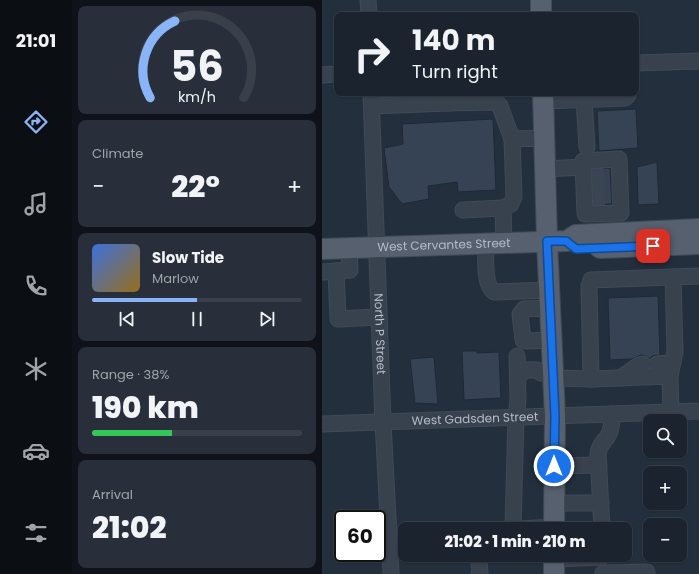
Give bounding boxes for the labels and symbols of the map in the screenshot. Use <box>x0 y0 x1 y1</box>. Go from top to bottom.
pin <box>636 229 670 263</box>
street label: West Cervantes Street <box>377 234 511 255</box>
street label: North P Street <box>370 293 390 375</box>
street label: West Gadsden Street <box>411 408 538 429</box>
position arrow <box>533 445 575 487</box>
speed limit sign: 60 <box>334 510 386 562</box>

